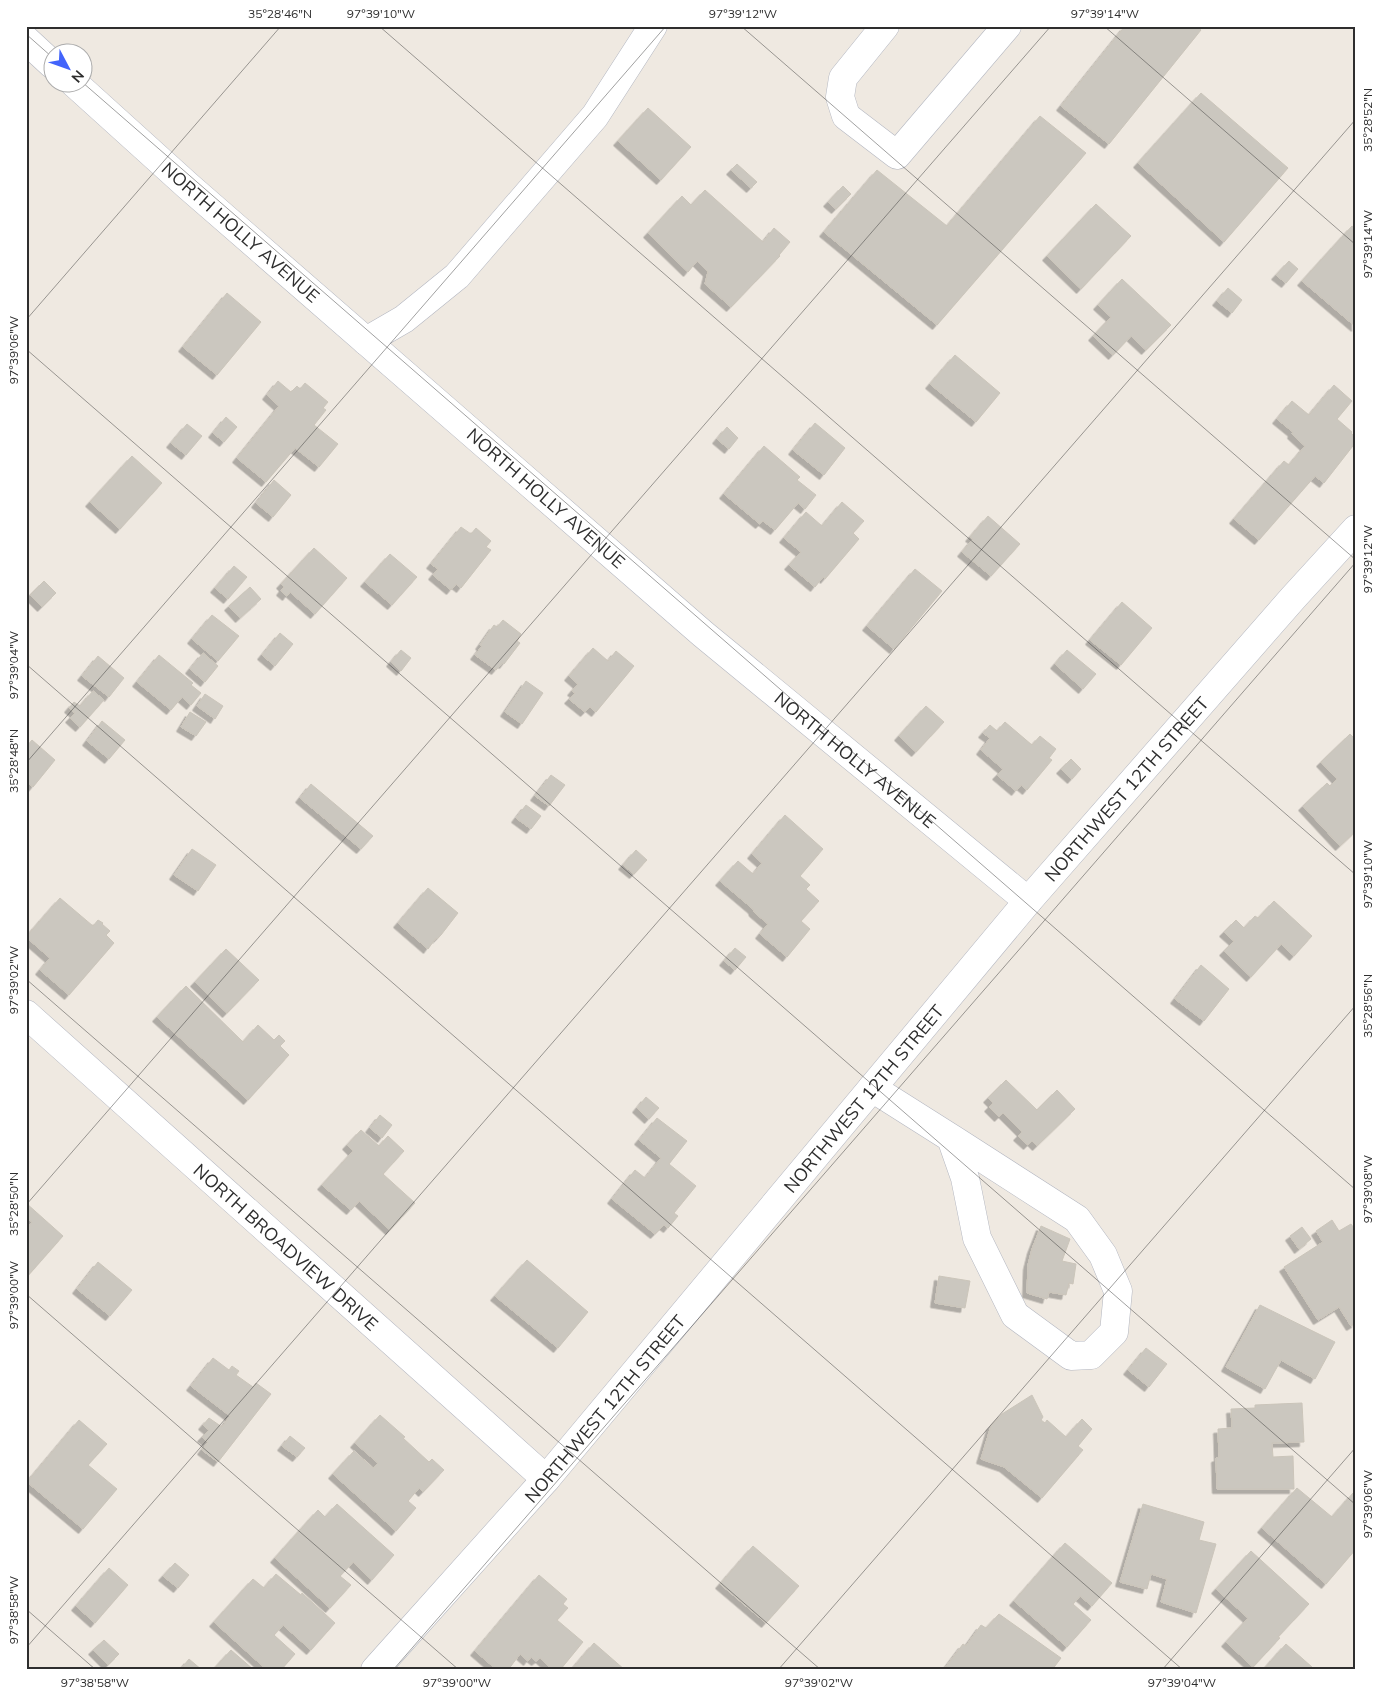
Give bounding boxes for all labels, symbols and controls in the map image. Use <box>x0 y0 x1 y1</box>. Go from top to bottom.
text: 35°28'46"N <box>248 6 312 21</box>
text: 97°39'10"W <box>347 6 415 21</box>
text: 97°39'12"W <box>709 6 777 21</box>
text: 97°39'14"W <box>1071 6 1139 21</box>
north arrow <box>42 42 92 92</box>
text: N <box>68 67 88 86</box>
text: 35°28'52"N <box>1360 88 1375 152</box>
street label: NORTH HOLLY AVENUE <box>157 157 325 307</box>
text: 97°39'14"W <box>1360 210 1375 278</box>
text: 97°39'06"W <box>6 316 21 384</box>
street label: NORTH HOLLY AVENUE <box>462 423 630 573</box>
text: 97°39'12"W <box>1360 525 1375 593</box>
text: 97°39'04"W <box>6 631 21 699</box>
street label: NORTH HOLLY AVENUE <box>770 686 941 832</box>
street label: NORTHWEST 12TH STREET <box>1039 691 1213 886</box>
text: 35°28'48"N <box>6 729 21 793</box>
text: 97°39'10"W <box>1360 840 1375 908</box>
text: 97°39'02"W <box>6 946 21 1014</box>
text: 35°28'56"N <box>1360 974 1375 1038</box>
street label: NORTHWEST 12TH STREET <box>778 999 949 1197</box>
text: 97°39'08"W <box>1360 1155 1375 1223</box>
street label: NORTH BROADVIEW DRIVE <box>189 1158 383 1335</box>
text: 35°28'50"N <box>6 1172 21 1236</box>
text: 97°39'00"W <box>6 1261 21 1329</box>
street label: NORTHWEST 12TH STREET <box>519 1310 690 1507</box>
text: 97°39'06"W <box>1360 1470 1375 1538</box>
text: 97°38'58"W <box>6 1576 21 1644</box>
text: 97°38'58"W <box>61 1675 129 1690</box>
text: 97°39'00"W <box>423 1675 491 1690</box>
text: 97°39'02"W <box>785 1675 853 1690</box>
text: 97°39'04"W <box>1148 1675 1216 1690</box>

